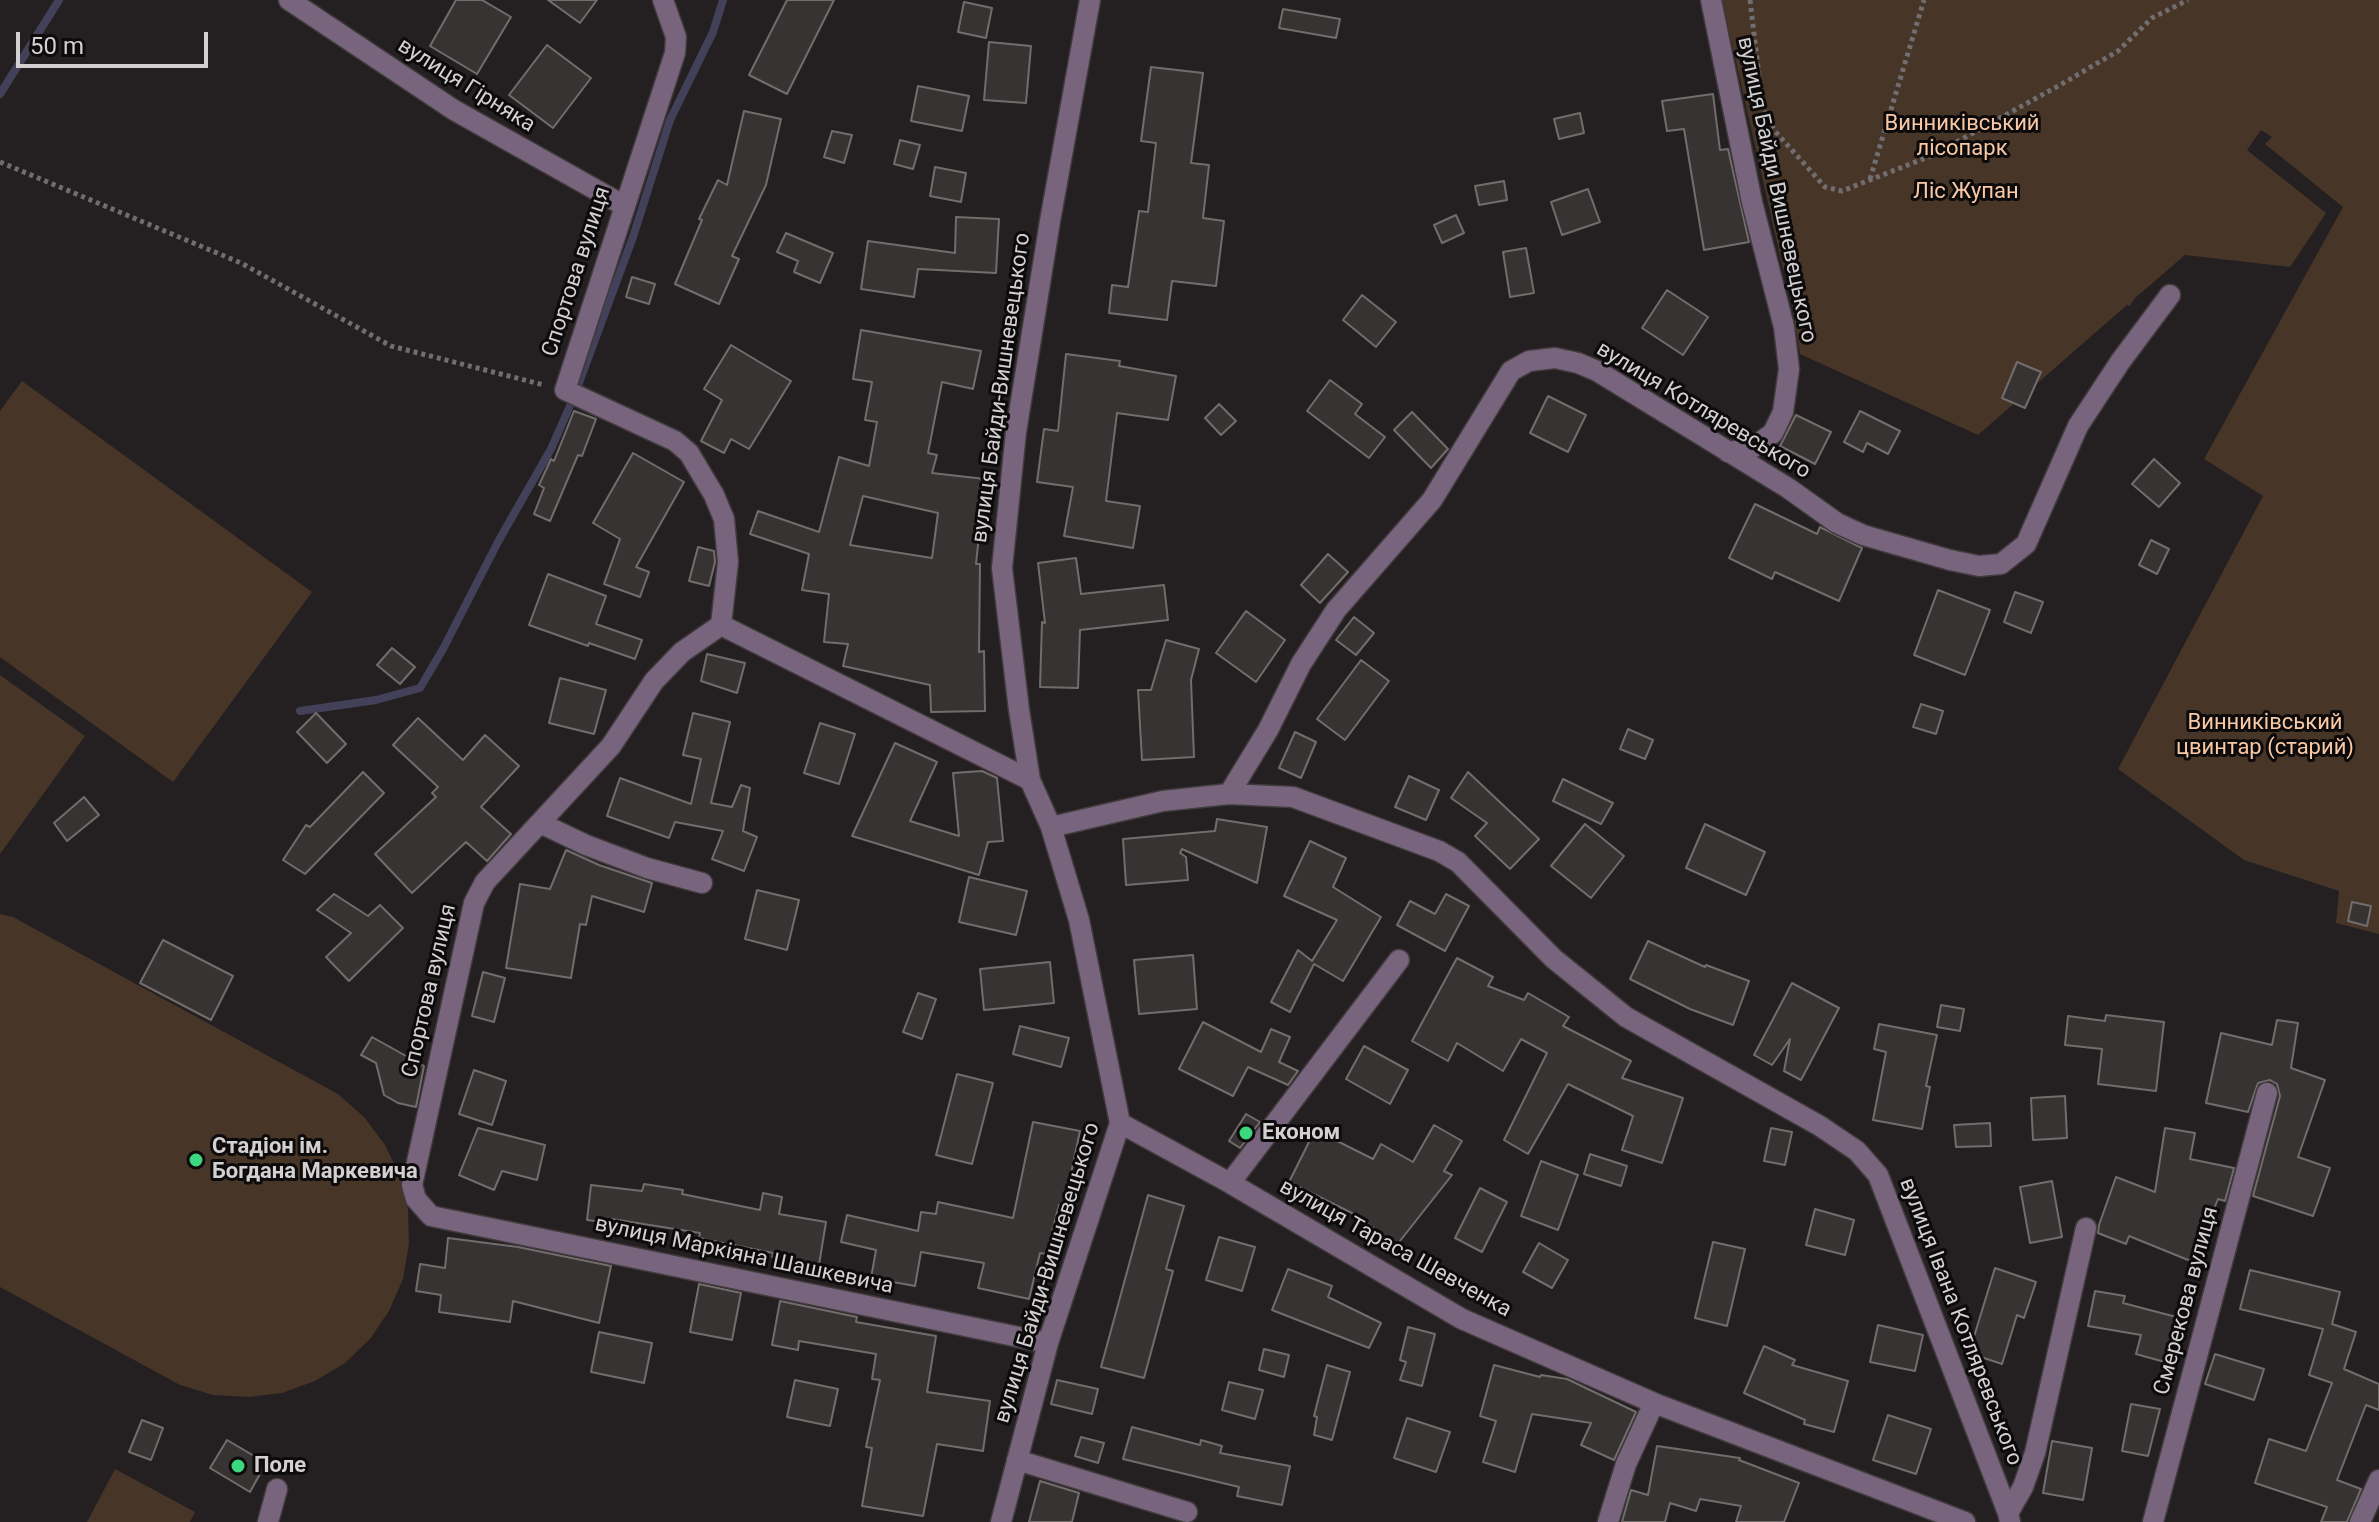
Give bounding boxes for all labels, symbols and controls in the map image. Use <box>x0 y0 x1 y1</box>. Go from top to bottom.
scale bar <box>20 16 212 66</box>
text: 50 m <box>30 32 84 60</box>
street label: вулиця Гірняка <box>392 33 540 139</box>
street label: вулиця Байди Вишневецького <box>1731 35 1821 345</box>
park label: Винниківський лісопарк <box>1884 111 2040 162</box>
park label: Ліс Жупан <box>1913 179 2019 205</box>
street label: Спортова вулиця <box>537 184 617 360</box>
street label: вулиця Байди-Вишневецького <box>967 231 1037 545</box>
street label: вулиця Котляревського <box>1591 337 1815 485</box>
park label: Винниківський цвинтар (старий) <box>2176 710 2354 762</box>
street label: Спортова вулиця <box>397 902 463 1080</box>
street label: вулиця Байди-Вишневецького <box>990 1120 1106 1426</box>
place label: Економ <box>1262 1120 1340 1146</box>
marker: Економ <box>1237 1124 1255 1142</box>
place label: Стадіон ім. Богдана Маркевича <box>212 1134 418 1186</box>
marker: Стадіон ім. Богдана Маркевича <box>187 1151 205 1169</box>
street label: вулиця Тараса Шевченка <box>1275 1174 1515 1324</box>
street label: вулиця Івана Котляревського <box>1893 1175 2027 1469</box>
street label: Смерекова вулиця <box>2149 1204 2225 1398</box>
street label: вулиця Маркіяна Шашкевича <box>592 1211 896 1301</box>
place label: Поле <box>254 1453 306 1479</box>
marker: Поле <box>229 1457 247 1475</box>

